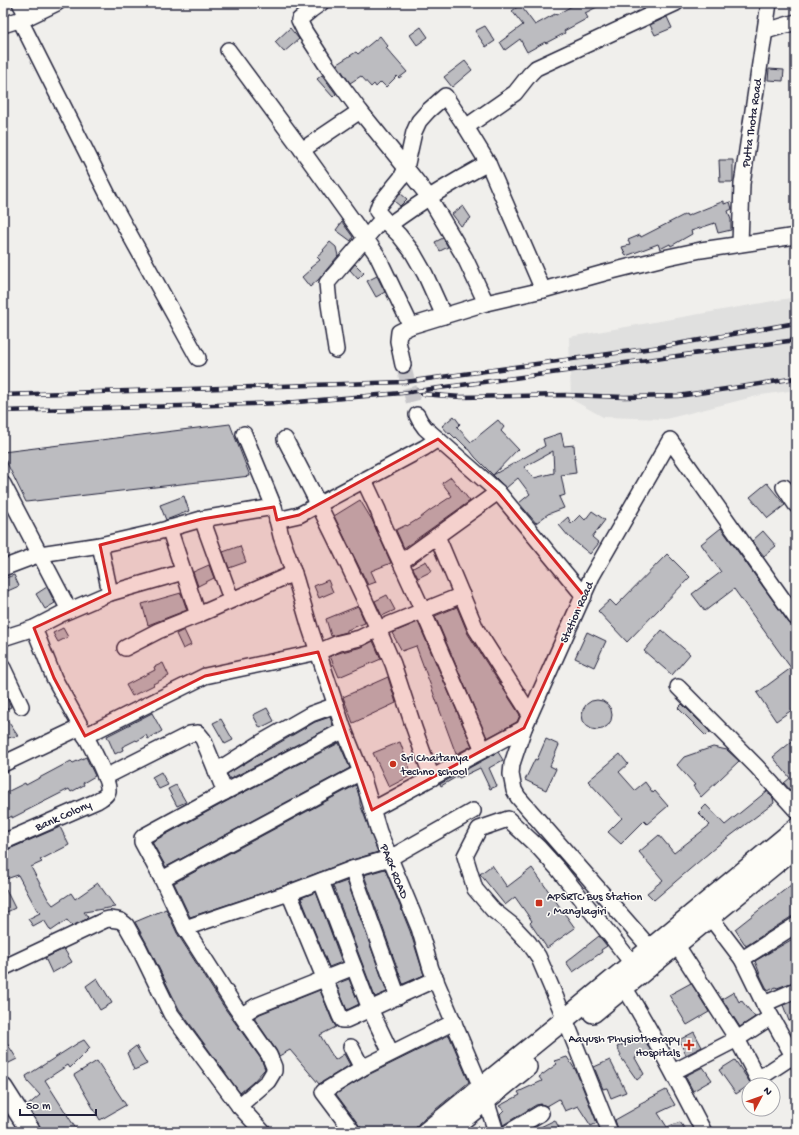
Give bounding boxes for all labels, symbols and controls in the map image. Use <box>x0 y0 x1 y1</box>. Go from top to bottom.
street label: Putta Thota Road <box>740 77 766 170</box>
street label: Station Road <box>558 579 598 646</box>
place label: Sri Chaitanya techno school <box>400 752 469 780</box>
marker: Sri Chaitanya techno school <box>388 759 398 769</box>
street label: Bank Colony <box>33 798 94 836</box>
street label: PARK ROAD <box>375 841 411 901</box>
place label: APSRTC Bus Station , Manglagiri <box>547 891 642 919</box>
marker: APSRTC Bus Station , Manglagiri <box>534 898 544 908</box>
place label: Aayush Physiotherapy Hospitals <box>569 1033 681 1061</box>
marker: Aayush Physiotherapy Hospitals <box>683 1039 695 1051</box>
north arrow <box>741 1077 781 1117</box>
text: N <box>760 1085 774 1098</box>
scale bar <box>20 1091 96 1117</box>
text: 50 m <box>26 1100 51 1114</box>

